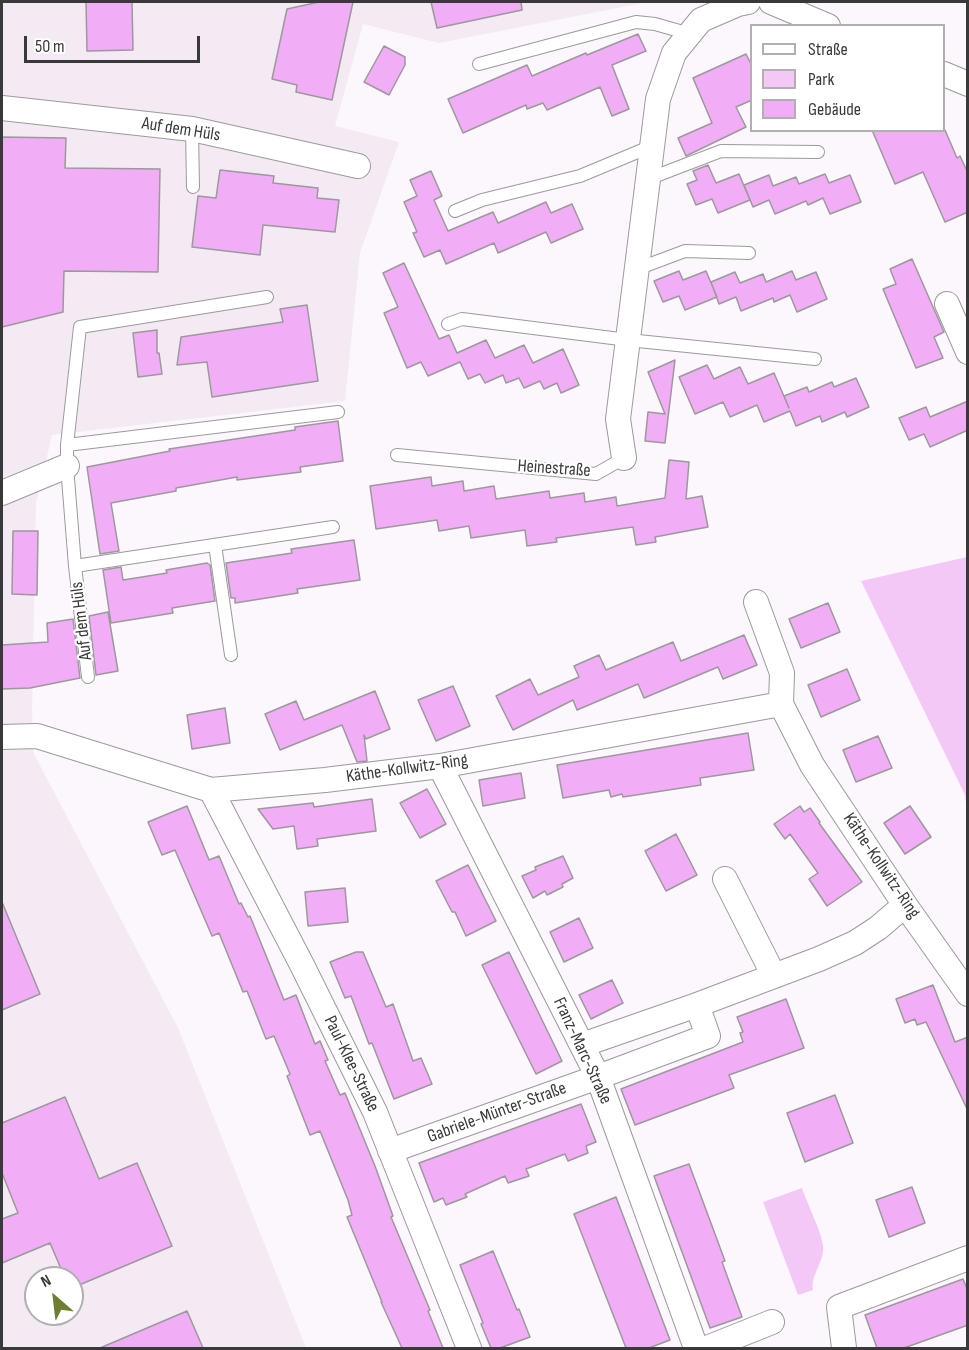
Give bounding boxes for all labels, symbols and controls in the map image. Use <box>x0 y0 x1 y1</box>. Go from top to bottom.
scale bar <box>27 24 202 62</box>
legend <box>750 24 945 132</box>
text: 50 m <box>35 36 65 57</box>
text: Straße <box>808 39 848 60</box>
text: Park <box>808 69 834 90</box>
text: Gebäude <box>808 99 861 120</box>
street label: Auf dem Hüls <box>140 113 222 147</box>
street label: Heinestraße <box>517 456 591 482</box>
street label: Auf dem Hüls <box>66 581 98 661</box>
street label: Käthe-Kollwitz-Ring <box>345 750 469 788</box>
street label: Käthe-Kollwitz-Ring <box>838 809 924 923</box>
street label: Franz-Marc-Straße <box>548 994 616 1108</box>
street label: Paul-Klee-Straße <box>318 1012 384 1116</box>
street label: Gabriele-Münter-Straße <box>425 1078 569 1148</box>
north arrow <box>24 1266 84 1326</box>
text: N <box>38 1271 54 1292</box>

